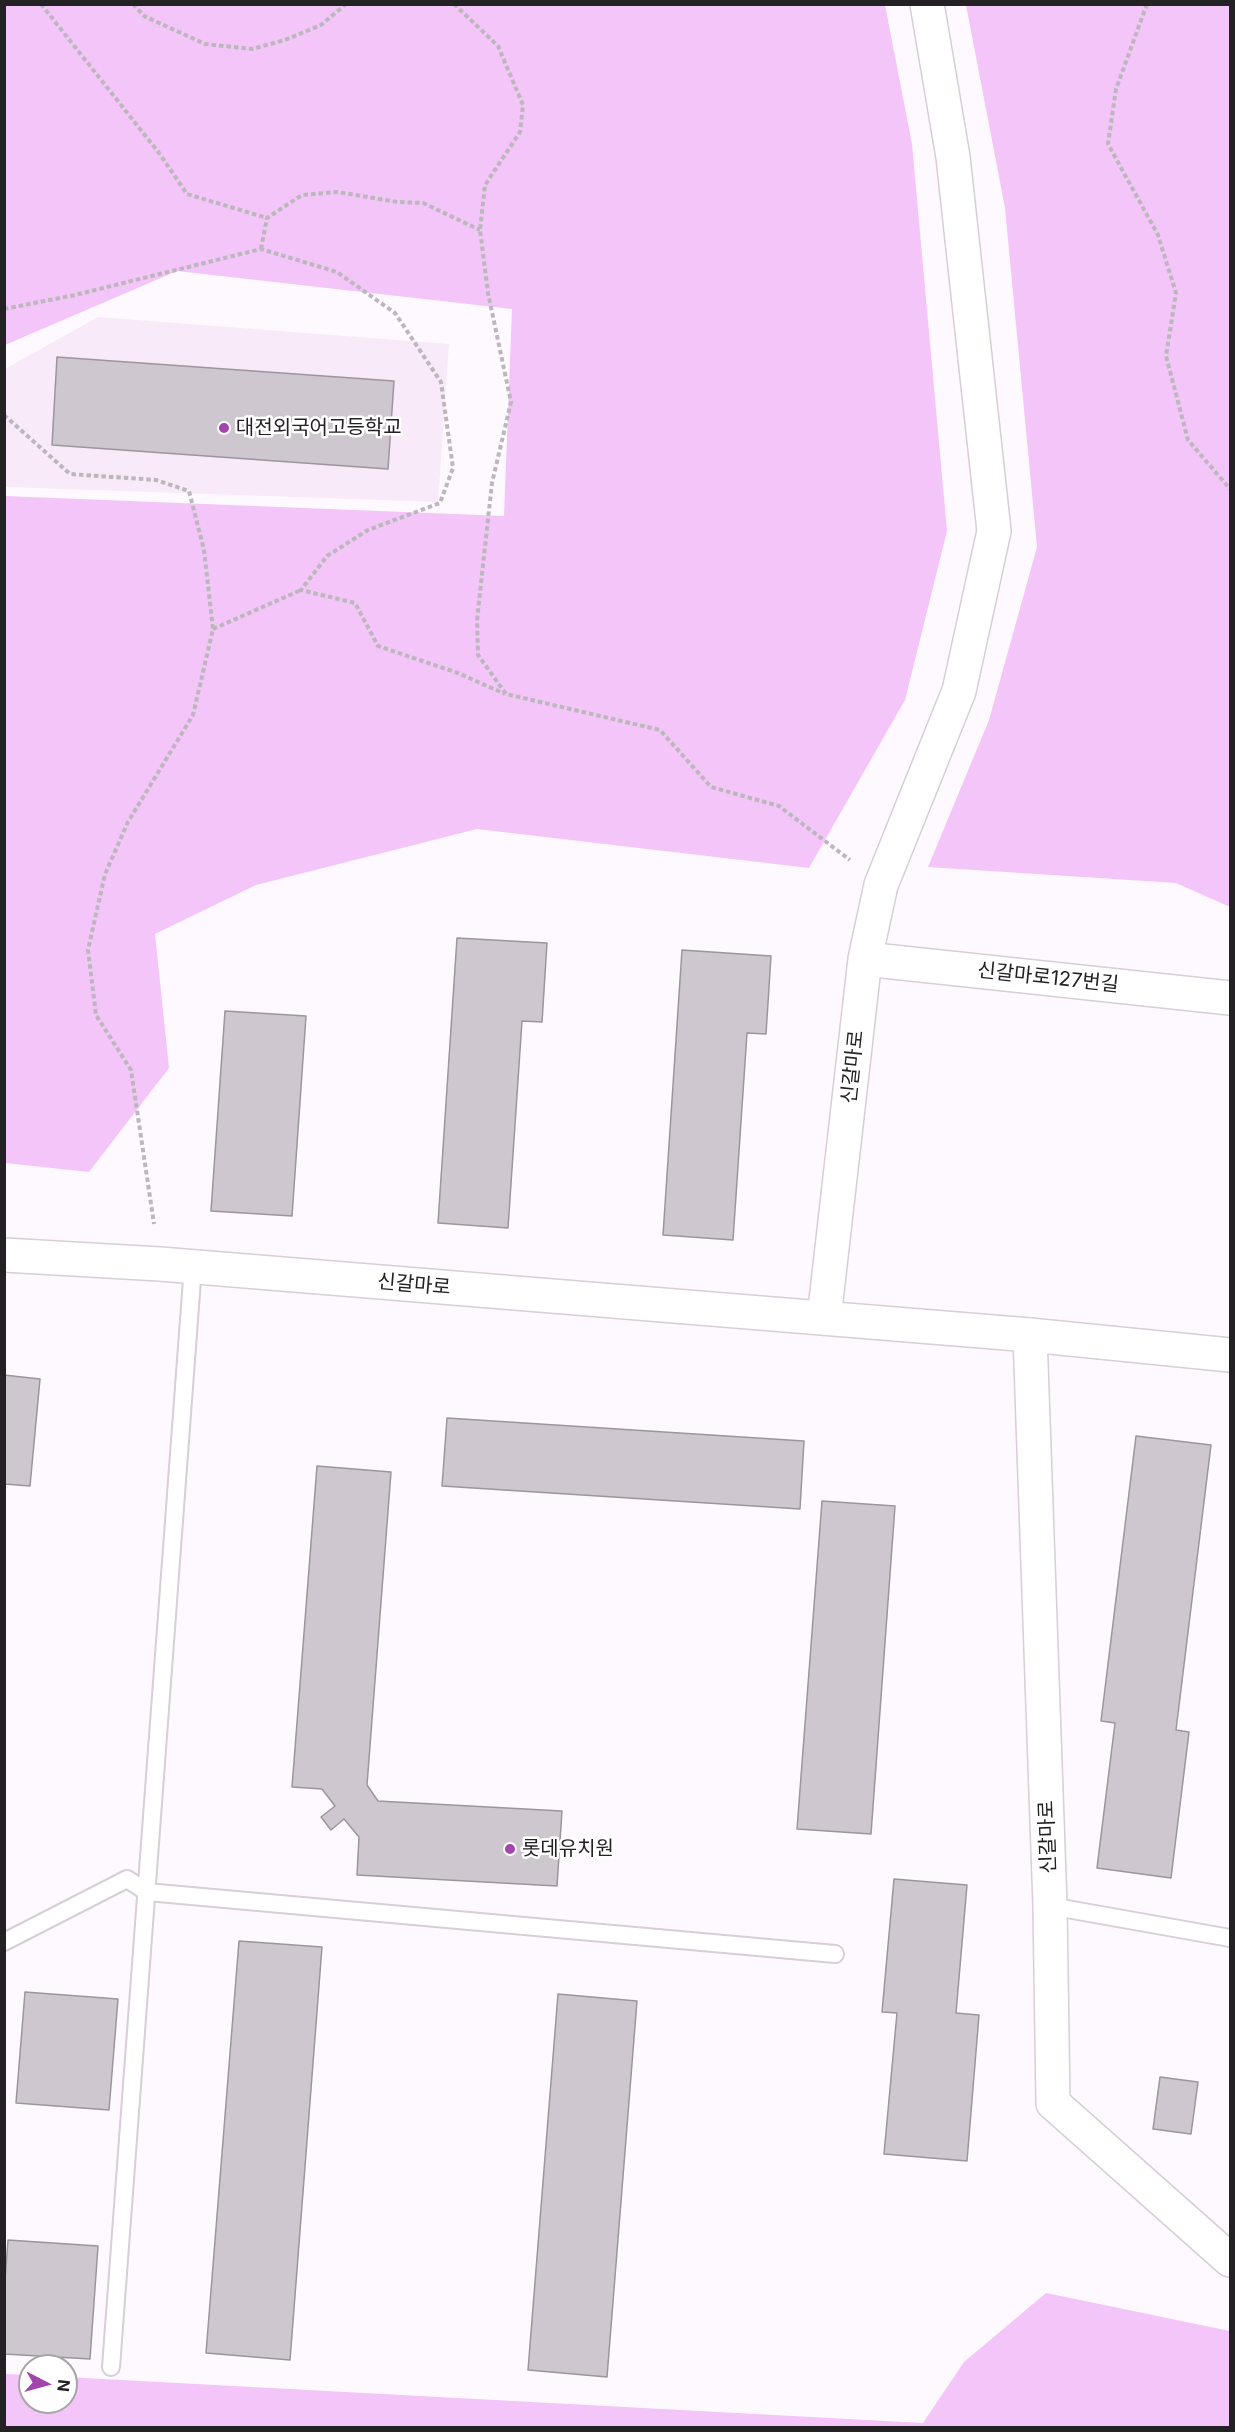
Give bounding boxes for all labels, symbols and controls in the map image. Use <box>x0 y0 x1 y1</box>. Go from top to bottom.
place label: 대전외국어고등학교 <box>236 416 402 440</box>
marker: 대전외국어고등학교 <box>217 421 231 435</box>
street label: 신갈마로127번길 <box>976 959 1120 997</box>
street label: 신갈마로 <box>837 1029 869 1105</box>
street label: 신갈마로 <box>376 1270 452 1300</box>
street label: 신갈마로 <box>1035 1800 1061 1874</box>
place label: 롯데유치원 <box>522 1837 614 1861</box>
marker: 롯데유치원 <box>503 1842 517 1856</box>
north arrow <box>18 2354 78 2414</box>
text: N <box>53 2379 74 2393</box>

